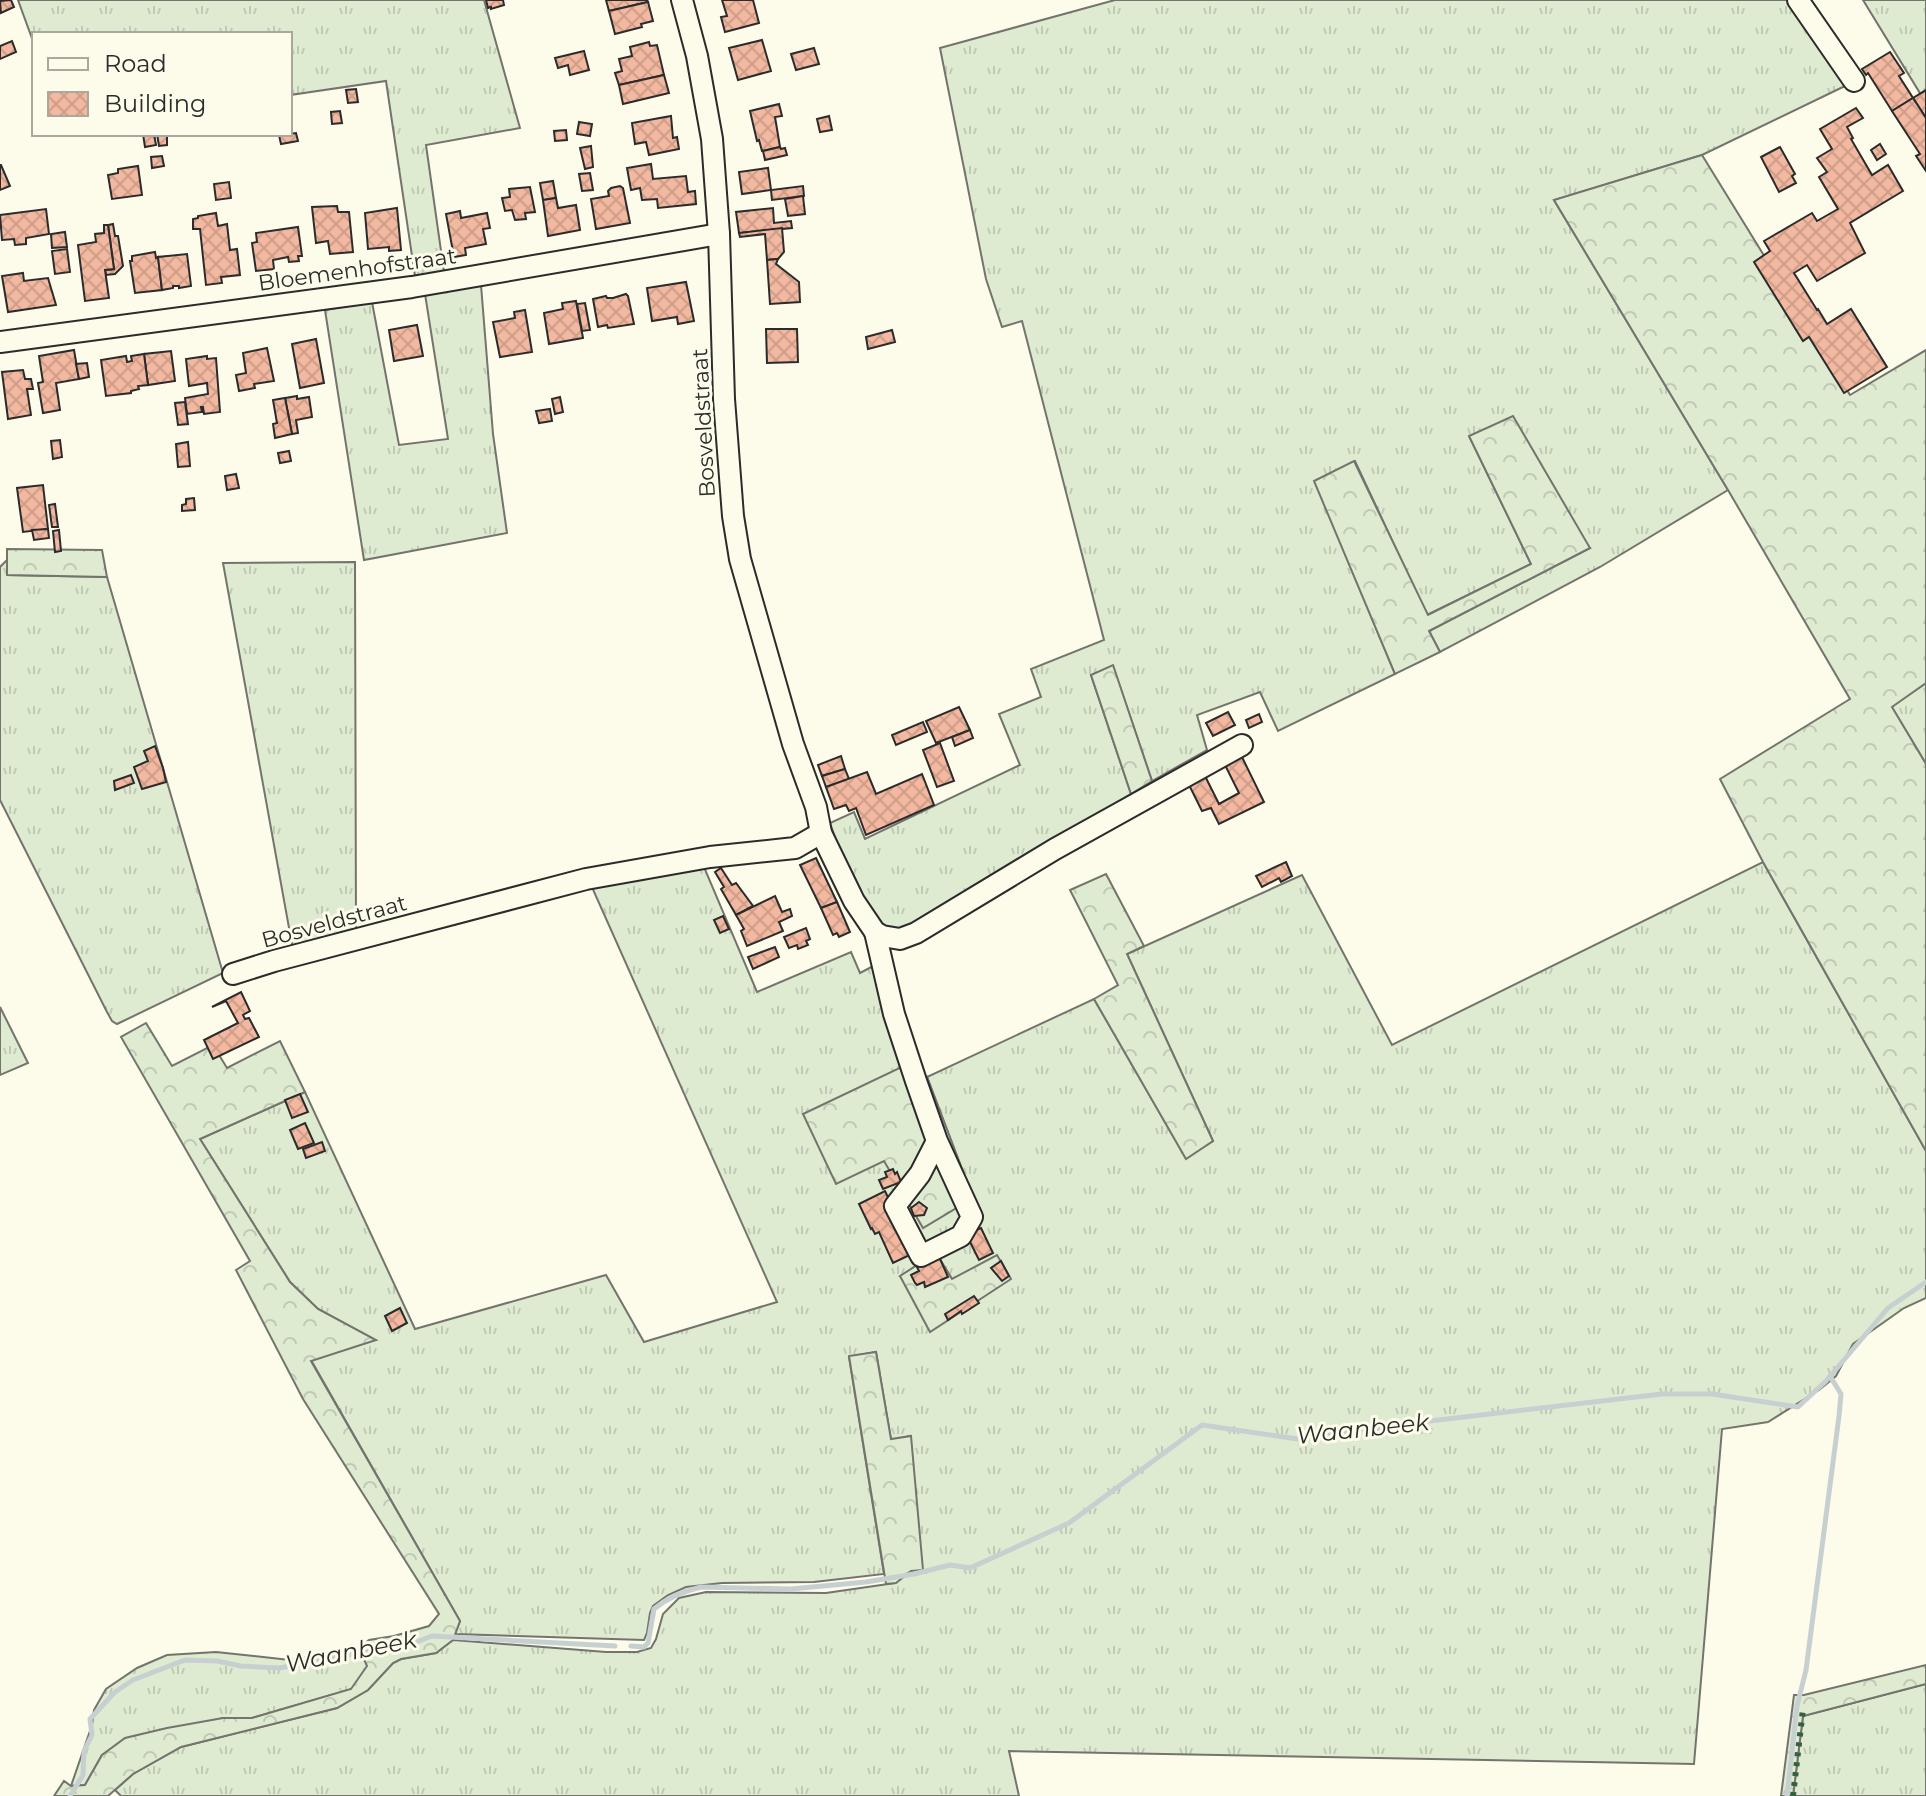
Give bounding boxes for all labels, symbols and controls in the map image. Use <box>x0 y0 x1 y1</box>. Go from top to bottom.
legend <box>32 32 292 136</box>
text: Road <box>104 49 167 78</box>
text: Building <box>104 89 207 118</box>
street label: Bloemenhofstraat <box>256 242 458 297</box>
street label: Bosveldstraat <box>686 348 721 498</box>
street label: Bosveldstraat <box>259 889 410 954</box>
water label: Waanbeek <box>1295 1407 1432 1450</box>
water label: Waanbeek <box>283 1624 421 1678</box>

